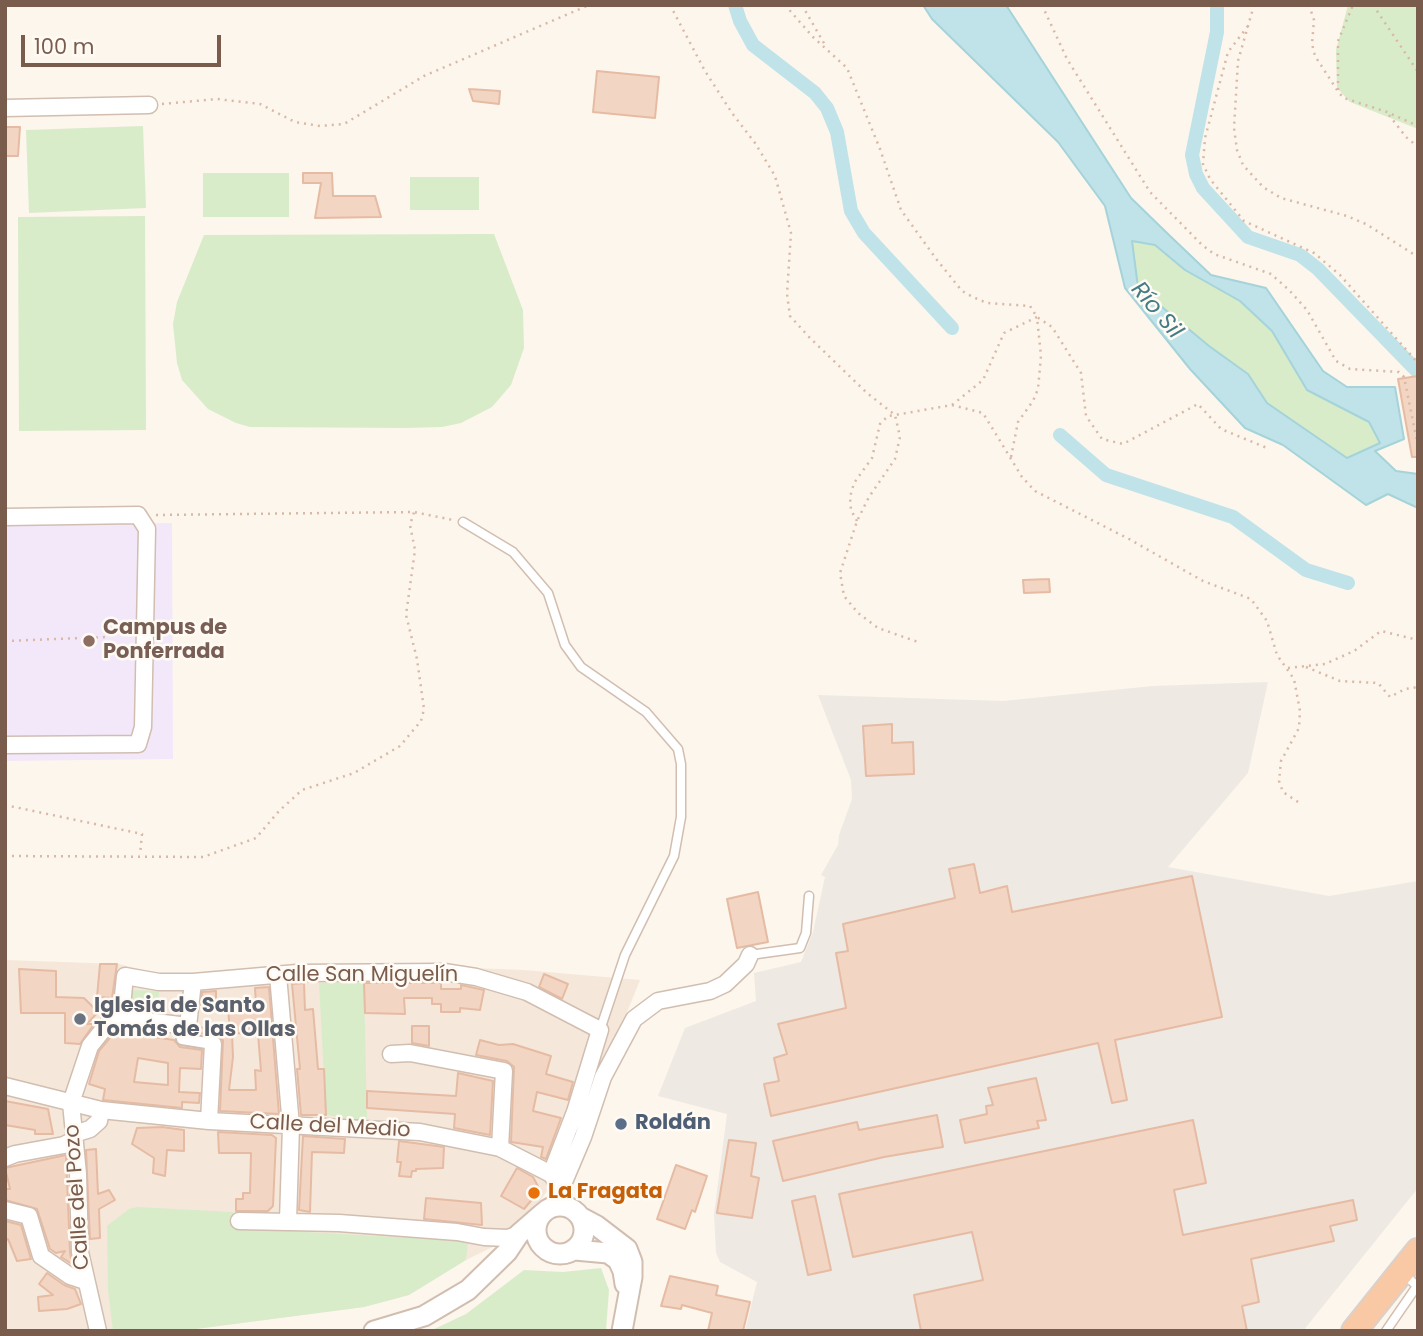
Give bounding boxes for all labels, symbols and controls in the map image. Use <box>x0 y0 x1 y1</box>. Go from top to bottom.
scale bar <box>24 21 224 65</box>
text: 100 m <box>34 32 94 61</box>
water label: Río Sil <box>1124 277 1188 345</box>
place label: Campus de Ponferrada <box>103 616 227 666</box>
marker: Campus de Ponferrada <box>81 633 97 649</box>
street label: Calle San Miguelín <box>266 963 458 989</box>
place label: Iglesia de Santo Tomás de las Ollas <box>94 994 296 1044</box>
marker: Iglesia de Santo Tomás de las Ollas <box>72 1011 88 1027</box>
street label: Calle del Medio <box>249 1110 411 1144</box>
place label: Roldán <box>635 1111 711 1137</box>
marker: Roldán <box>613 1116 629 1132</box>
street label: Calle del Pozo <box>60 1123 96 1271</box>
place label: La Fragata <box>548 1180 663 1206</box>
marker: La Fragata <box>526 1185 542 1201</box>

